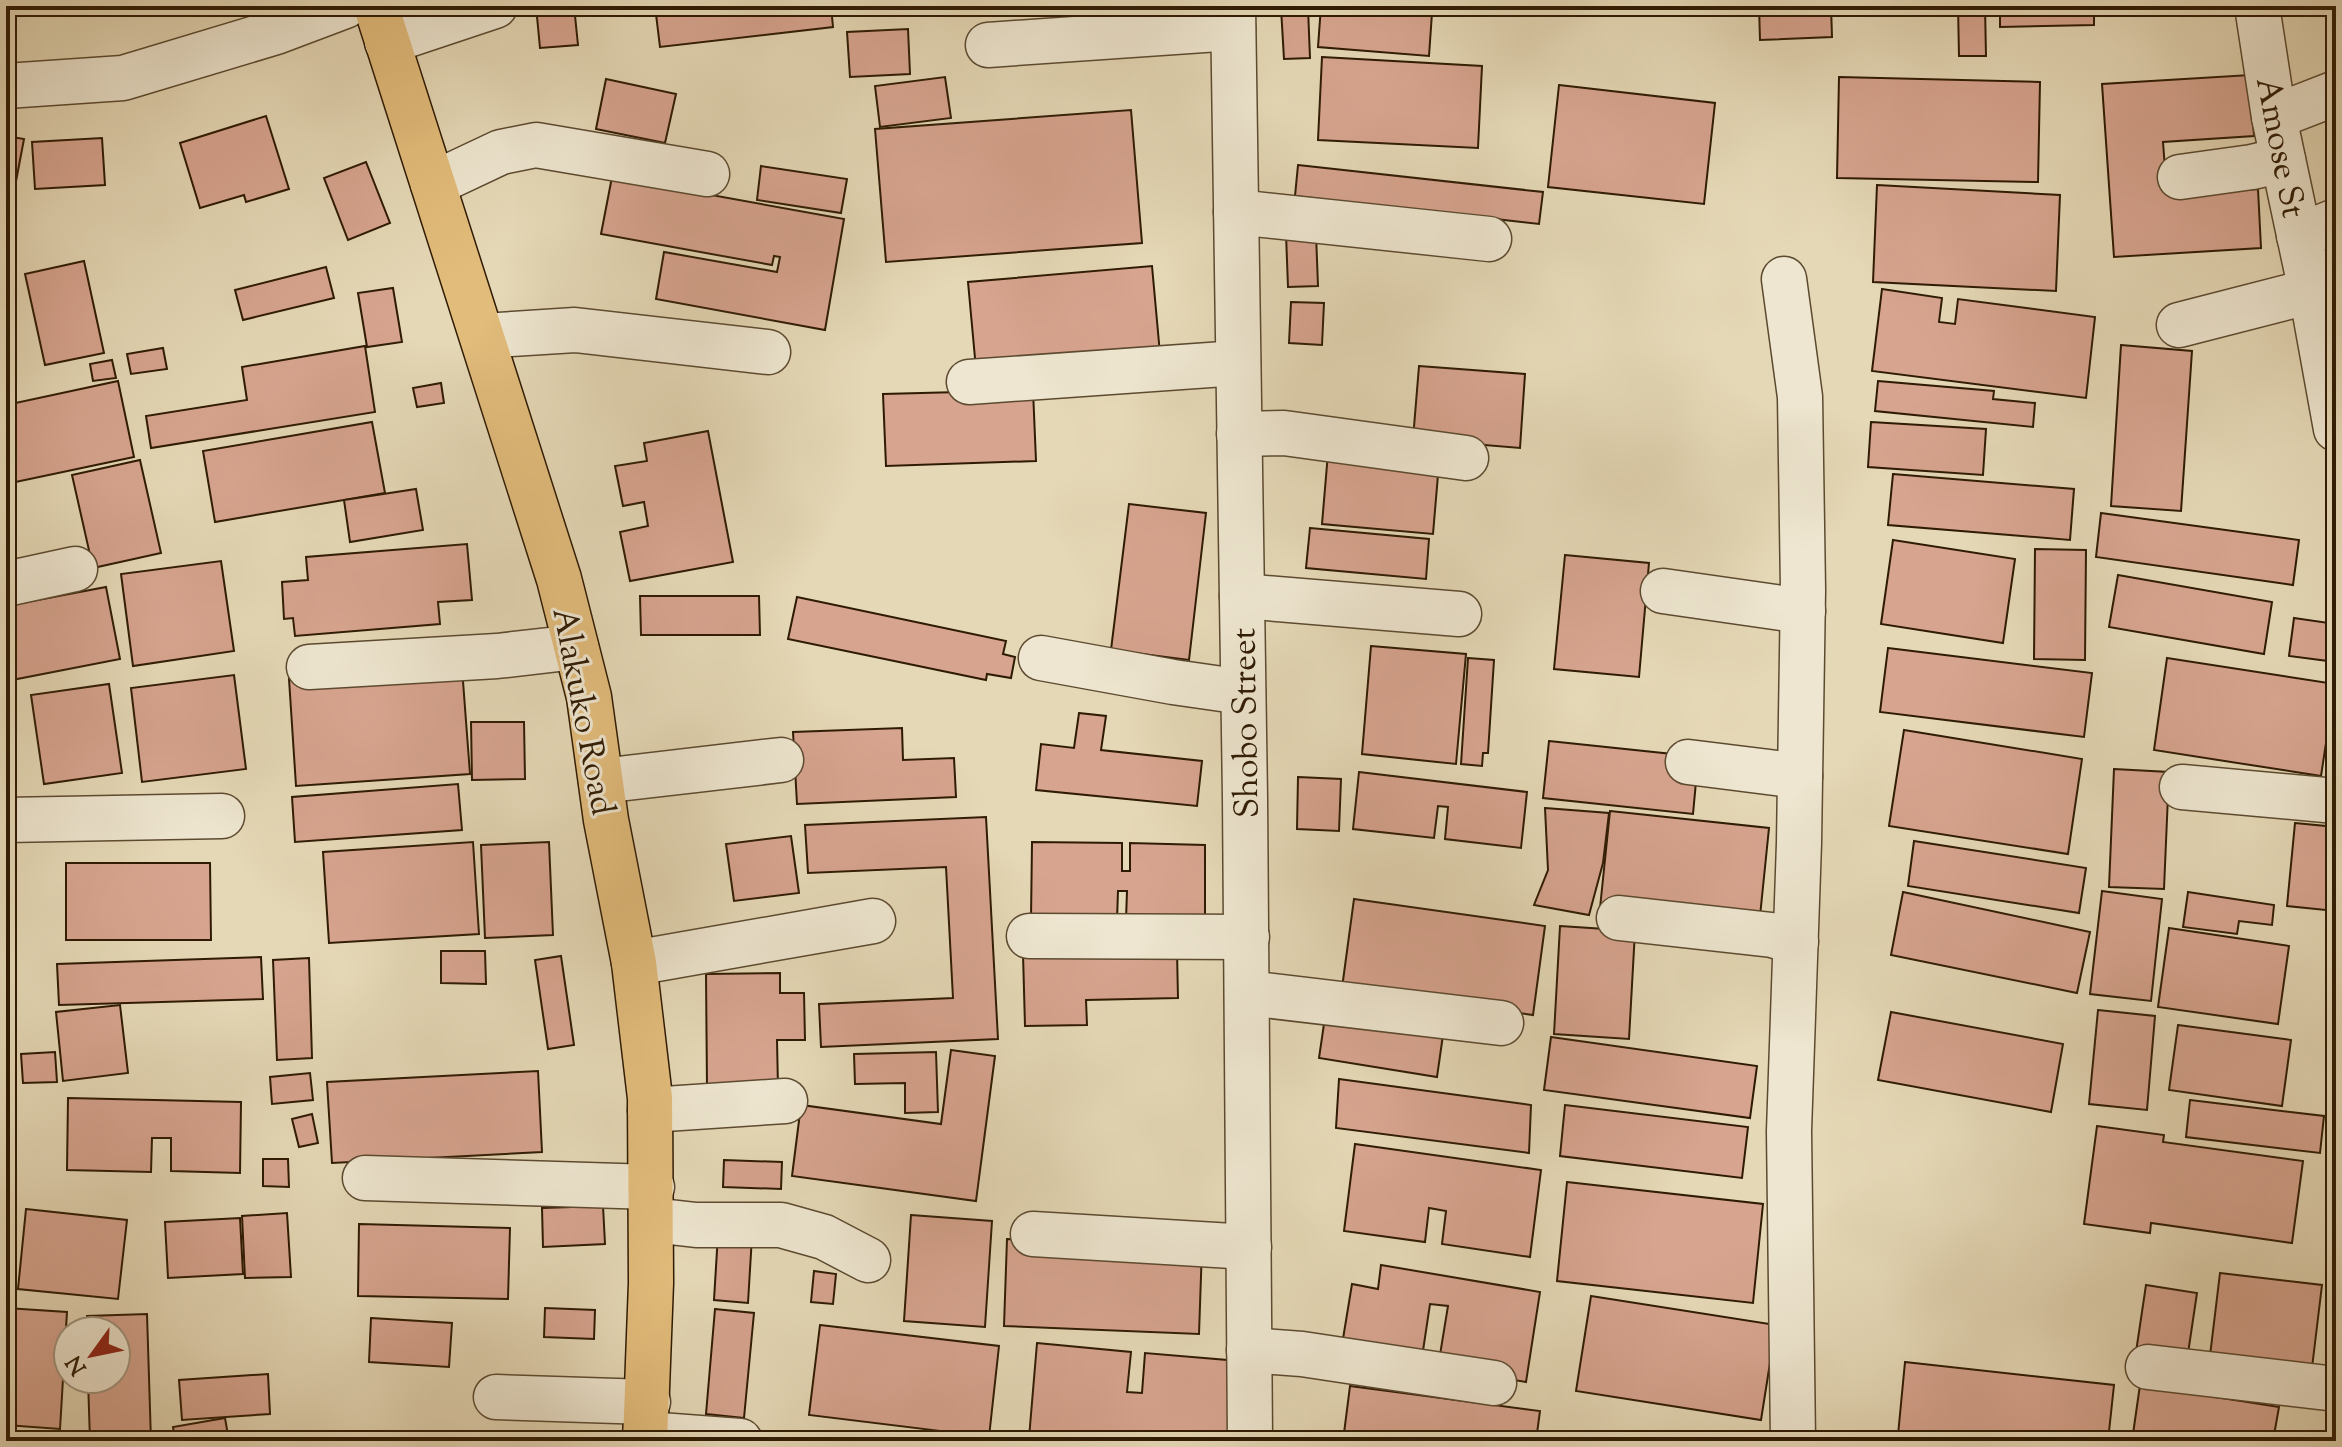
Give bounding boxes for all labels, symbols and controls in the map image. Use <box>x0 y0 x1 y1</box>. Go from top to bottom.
street label: Amose St <box>2241 73 2316 223</box>
street label: Alakuko Road <box>537 604 626 820</box>
street label: Shobo Street <box>1221 627 1274 819</box>
north arrow <box>52 1315 132 1395</box>
text: N <box>59 1348 96 1380</box>

